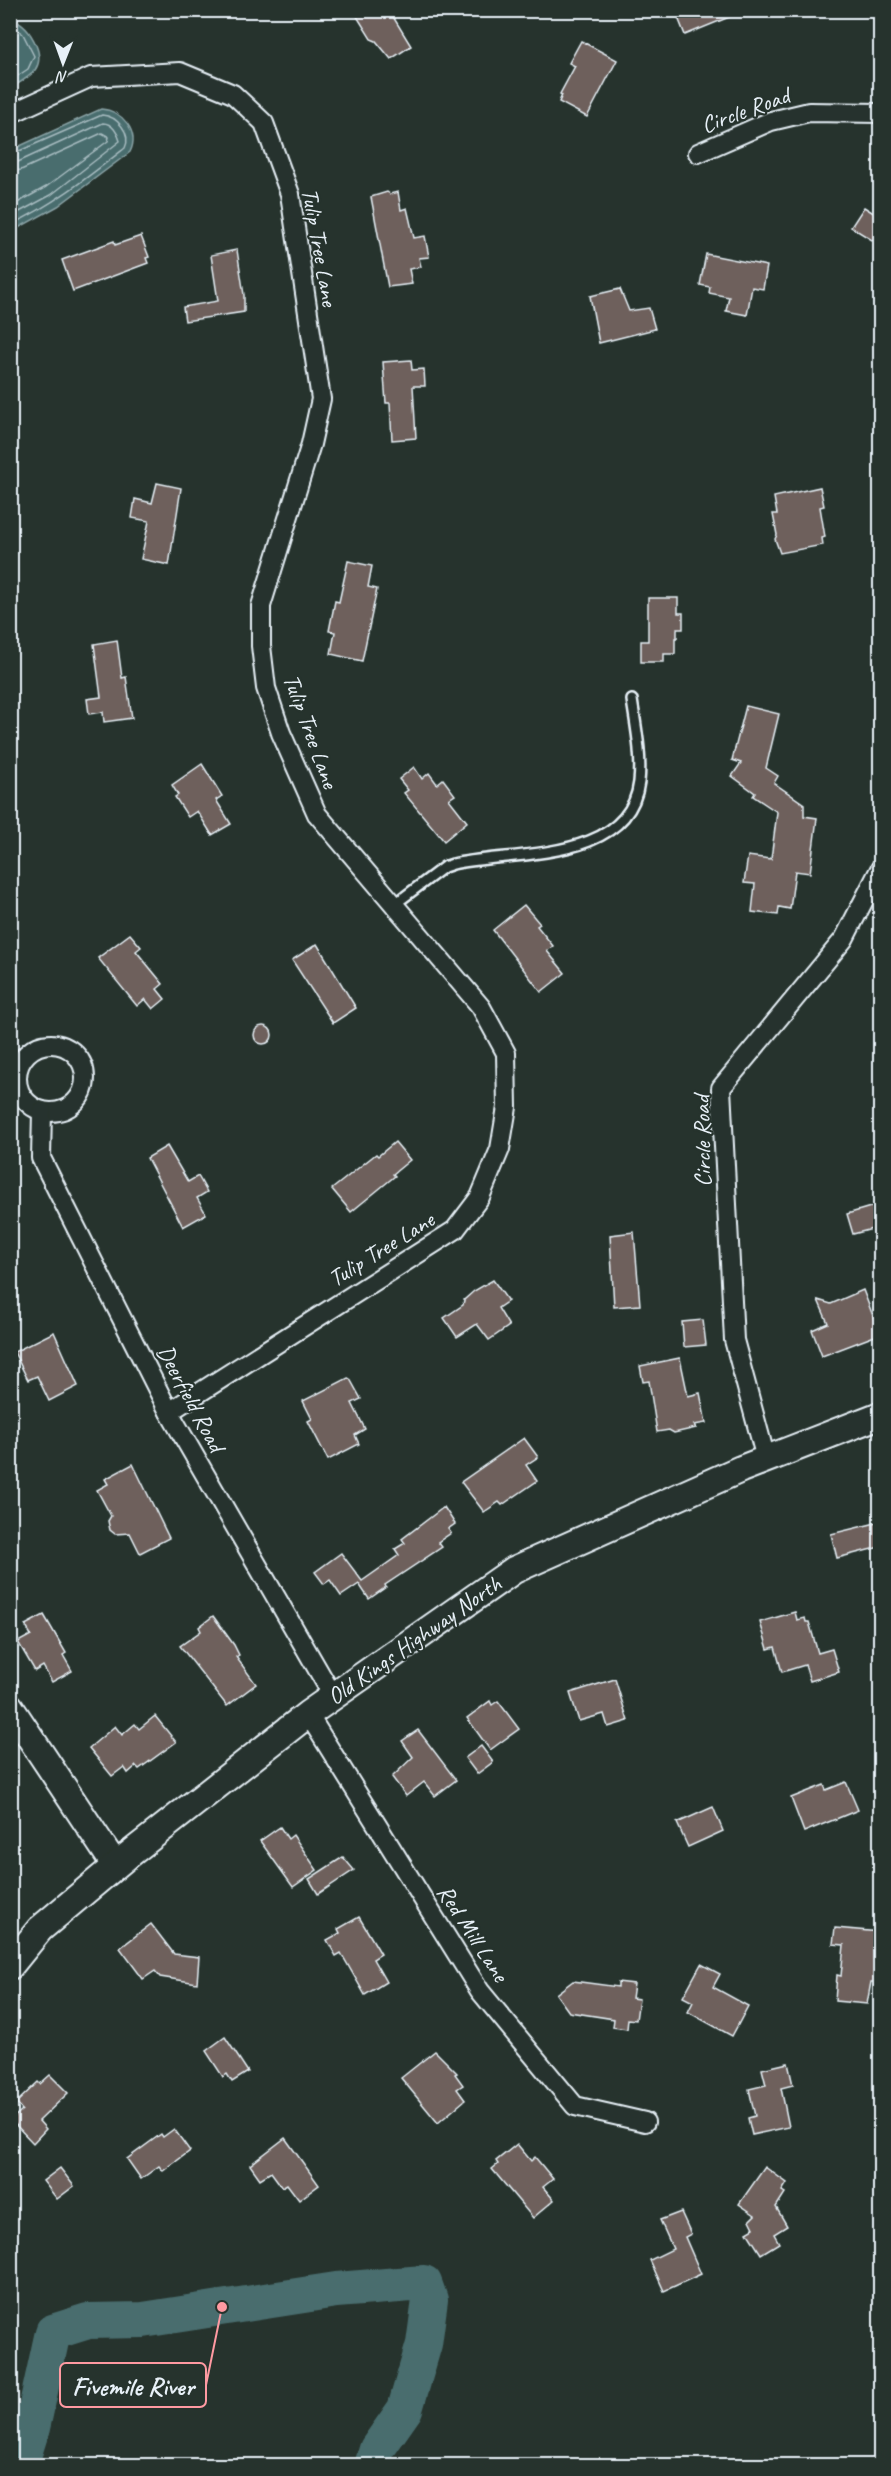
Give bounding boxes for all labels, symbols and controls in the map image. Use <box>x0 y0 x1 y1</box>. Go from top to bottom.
north arrow <box>33 33 93 93</box>
text: N <box>55 67 68 87</box>
street label: Circle Road <box>697 79 797 140</box>
street label: Tulip Tree Lane <box>295 186 346 310</box>
street label: Tulip Tree Lane <box>277 670 346 794</box>
street label: Circle Road <box>686 1091 718 1187</box>
street label: Tulip Tree Lane <box>323 1204 441 1293</box>
street label: Deerfield Road <box>150 1339 233 1460</box>
street label: Old Kings Highway North <box>321 1568 508 1711</box>
street label: Red Mill Lane <box>430 1879 517 1989</box>
callout: Fivemile River <box>60 2363 206 2407</box>
text: Fivemile River <box>72 2370 196 2403</box>

